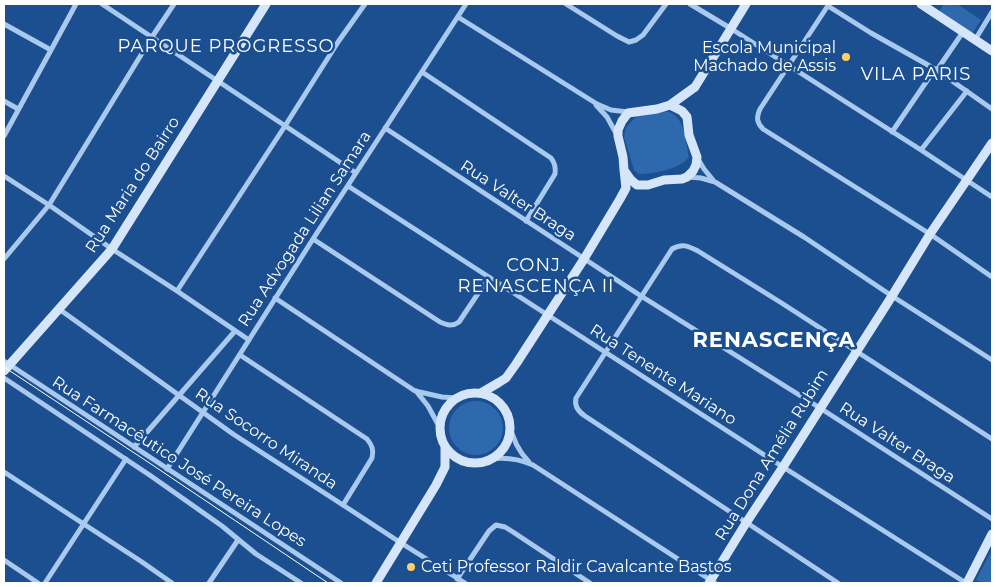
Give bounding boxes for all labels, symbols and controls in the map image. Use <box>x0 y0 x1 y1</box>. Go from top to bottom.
district label: PARQUE PROGRESSO <box>115 36 337 58</box>
place label: Escola Municipal Machado de Assis <box>693 38 836 76</box>
marker: Escola Municipal Machado de Assis <box>840 51 852 63</box>
district label: VILA PARIS <box>860 64 972 86</box>
street label: Rua Maria do Bairro <box>82 113 184 257</box>
street label: Rua Advogada Lilian Samara <box>235 128 375 330</box>
street label: Rua Valter Braga <box>457 156 579 246</box>
district label: CONJ. RENASCENÇA II <box>456 255 616 298</box>
street label: Rua Tenente Mariano <box>586 320 740 430</box>
district label: RENASCENÇA <box>691 328 857 354</box>
street label: Rua Dona Amélia Rubim <box>711 366 833 544</box>
street label: Rua Farmacêutico José Pereira Lopes <box>48 373 310 551</box>
street label: Rua Socorro Miranda <box>191 384 341 494</box>
street label: Rua Valter Braga <box>836 398 958 488</box>
place label: Ceti Professor Raldir Cavalcante Bastos <box>421 557 731 577</box>
marker: Ceti Professor Raldir Cavalcante Bastos <box>405 561 417 573</box>

